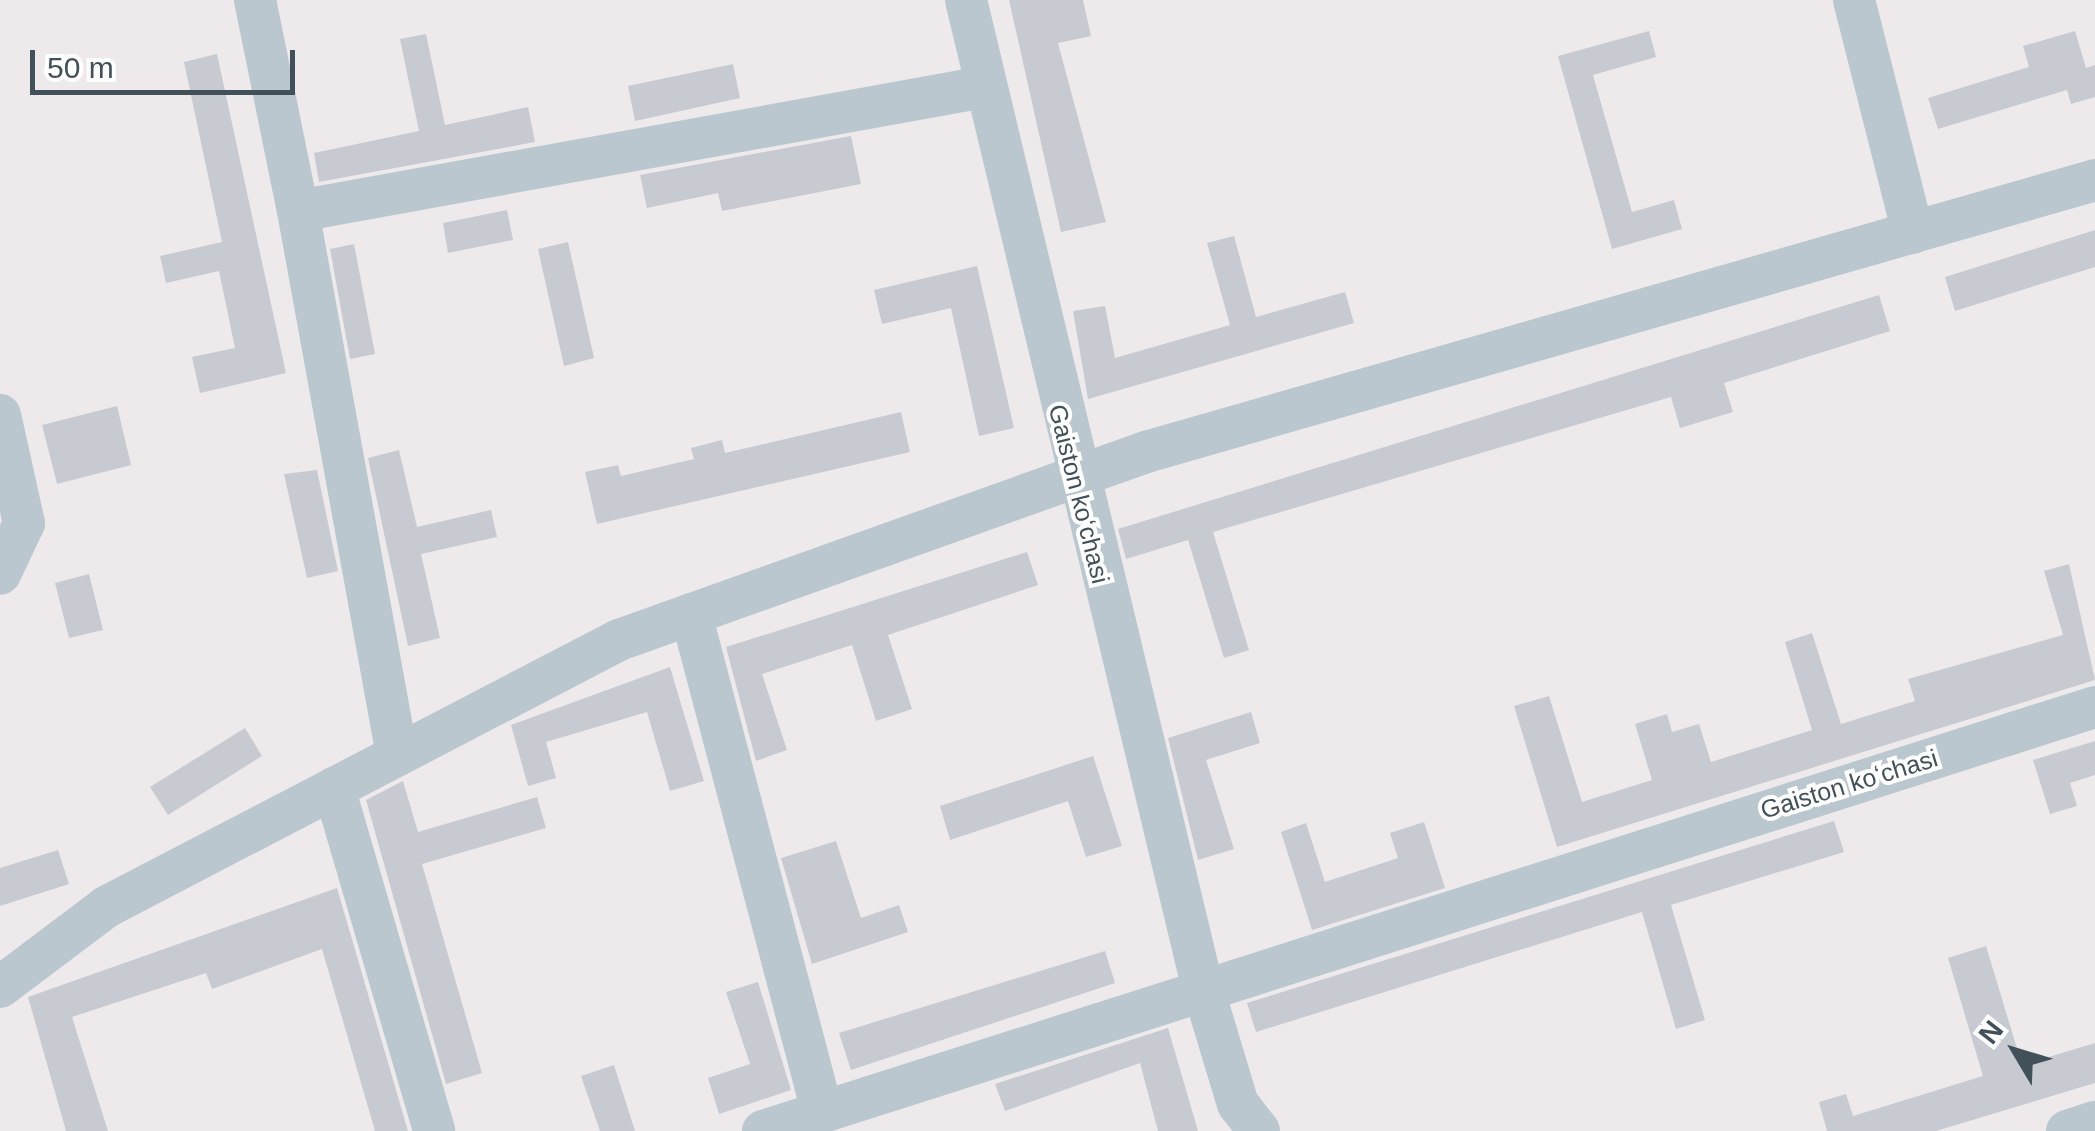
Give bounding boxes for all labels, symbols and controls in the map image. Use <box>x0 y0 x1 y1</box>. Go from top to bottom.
scale bar <box>35 30 300 92</box>
text: 50 m <box>47 51 114 84</box>
street label: Gaiston koʻchasi <box>1042 401 1116 587</box>
street label: Gaiston koʻchasi <box>1757 743 1941 825</box>
north arrow <box>1965 1001 2065 1101</box>
text: N <box>1973 1015 2009 1050</box>

